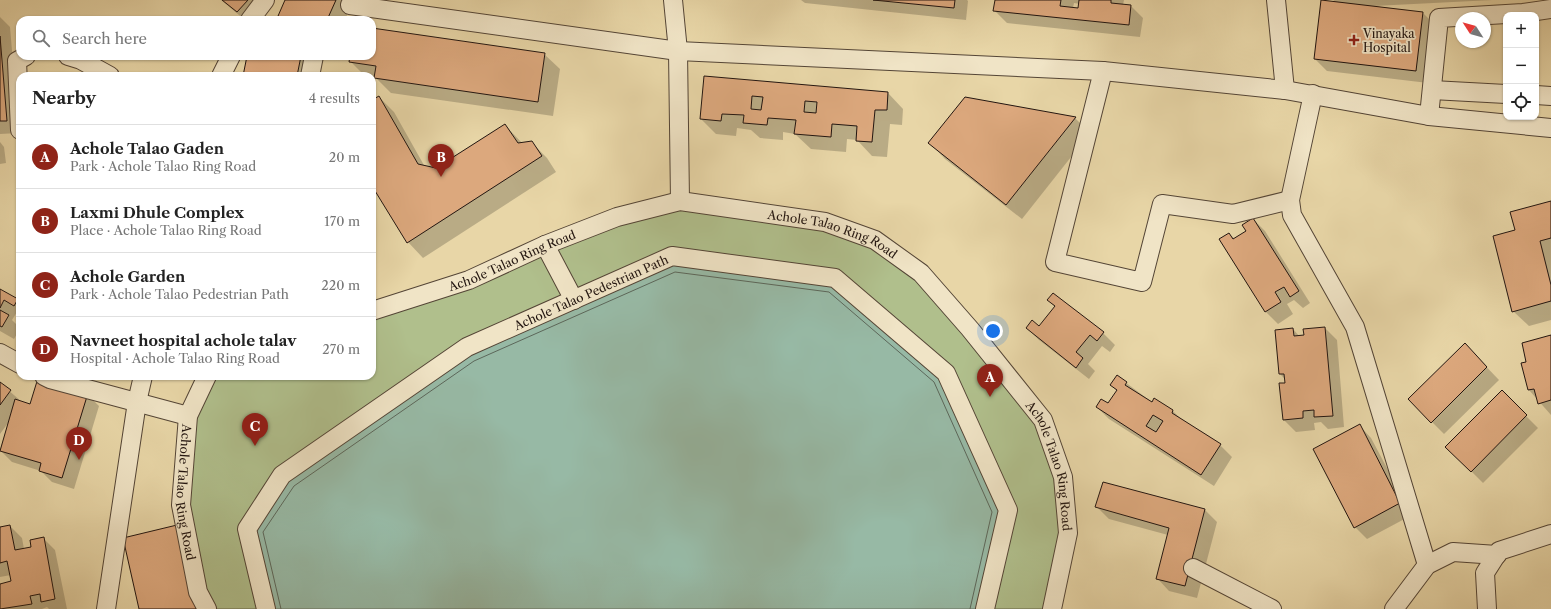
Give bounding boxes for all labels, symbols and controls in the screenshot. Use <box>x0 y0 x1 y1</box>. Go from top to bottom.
north arrow <box>1455 12 1491 48</box>
map controls <box>1503 12 1539 120</box>
button: + <box>1503 12 1539 48</box>
search box <box>16 16 376 60</box>
place label: Vinayaka Hospital <box>1362 26 1415 55</box>
icon: search <box>30 27 52 49</box>
text: Search here <box>62 29 147 48</box>
marker: Vinayaka Hospital <box>1348 34 1360 46</box>
button: − <box>1503 48 1539 84</box>
button: locate <box>1503 84 1539 120</box>
text: Nearby <box>32 88 96 108</box>
text: 4 results <box>309 90 360 106</box>
text: Achole Talao Gaden <box>70 139 224 158</box>
pin: B <box>428 144 454 177</box>
text: A <box>40 149 50 165</box>
text: 20 m <box>329 149 360 165</box>
text: Park · Achole Talao Ring Road <box>70 158 256 174</box>
text: Laxmi Dhule Complex <box>70 203 244 222</box>
street label: Achole Talao Ring Road <box>766 206 901 262</box>
text: B <box>40 213 50 229</box>
text: 170 m <box>324 213 360 229</box>
text: Place · Achole Talao Ring Road <box>70 222 262 238</box>
street label: Achole Talao Ring Road <box>445 226 578 294</box>
street label: Achole Talao Pedestrian Path <box>510 251 671 333</box>
text: Achole Garden <box>70 267 185 286</box>
text: C <box>40 277 50 293</box>
text: 220 m <box>321 277 360 293</box>
text: Park · Achole Talao Pedestrian Path <box>70 286 289 302</box>
your location <box>983 321 1003 341</box>
text: Navneet hospital achole talav <box>70 331 296 350</box>
text: D <box>39 341 51 357</box>
text: 270 m <box>322 341 360 357</box>
text: Hospital · Achole Talao Ring Road <box>70 350 280 366</box>
pin: A <box>977 364 1003 397</box>
street label: Achole Talao Ring Road <box>1022 397 1075 532</box>
pin: C <box>242 413 268 446</box>
street label: Achole Talao Ring Road <box>173 423 199 562</box>
pin: D <box>66 427 92 460</box>

